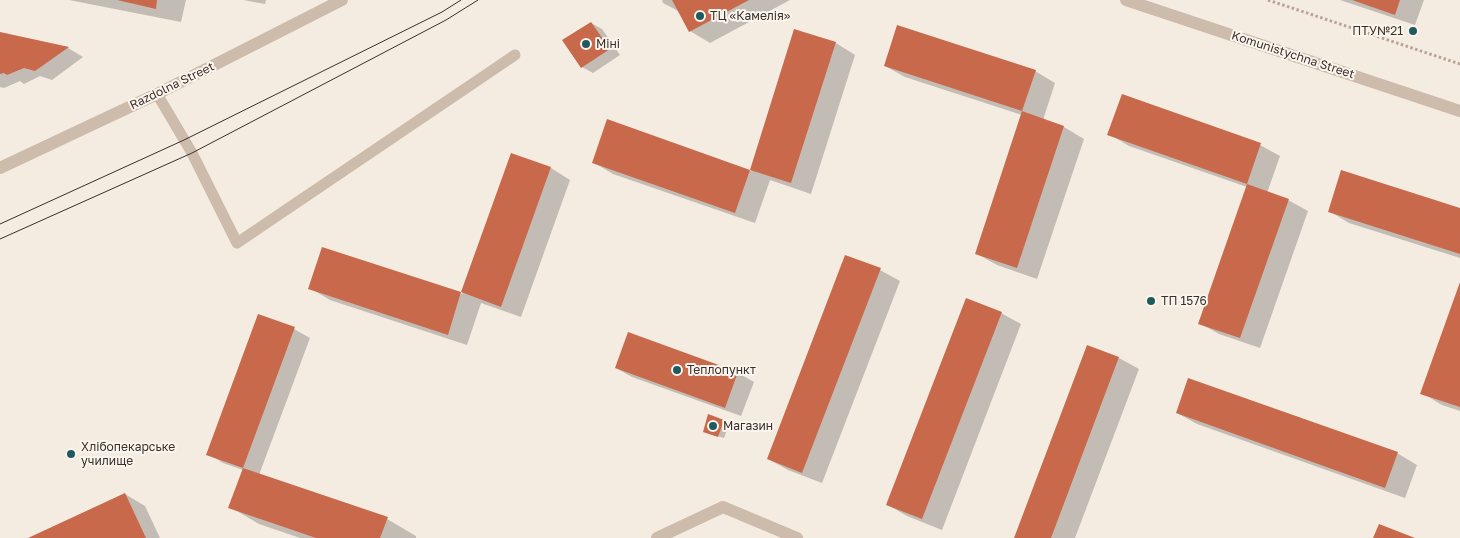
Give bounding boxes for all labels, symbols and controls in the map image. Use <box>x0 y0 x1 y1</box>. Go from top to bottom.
place label: ТЦ «Камелія» <box>710 9 790 23</box>
marker: ТЦ «Камелія» <box>694 10 706 22</box>
place label: ПТУ№21 <box>1352 24 1403 38</box>
marker: ПТУ№21 <box>1407 25 1419 37</box>
street label: Komunistychna Street <box>1230 28 1356 82</box>
place label: Міні <box>596 37 620 51</box>
marker: Міні <box>580 38 592 50</box>
street label: Razdolna Street <box>127 59 217 113</box>
place label: ТП 1576 <box>1161 294 1207 308</box>
marker: ТП 1576 <box>1145 295 1157 307</box>
place label: Теплопункт <box>687 363 756 377</box>
marker: Теплопункт <box>671 364 683 376</box>
place label: Магазин <box>723 419 773 433</box>
marker: Магазин <box>707 420 719 432</box>
place label: Хлібопекарське училище <box>81 440 175 468</box>
marker: Хлібопекарське училище <box>65 448 77 460</box>

